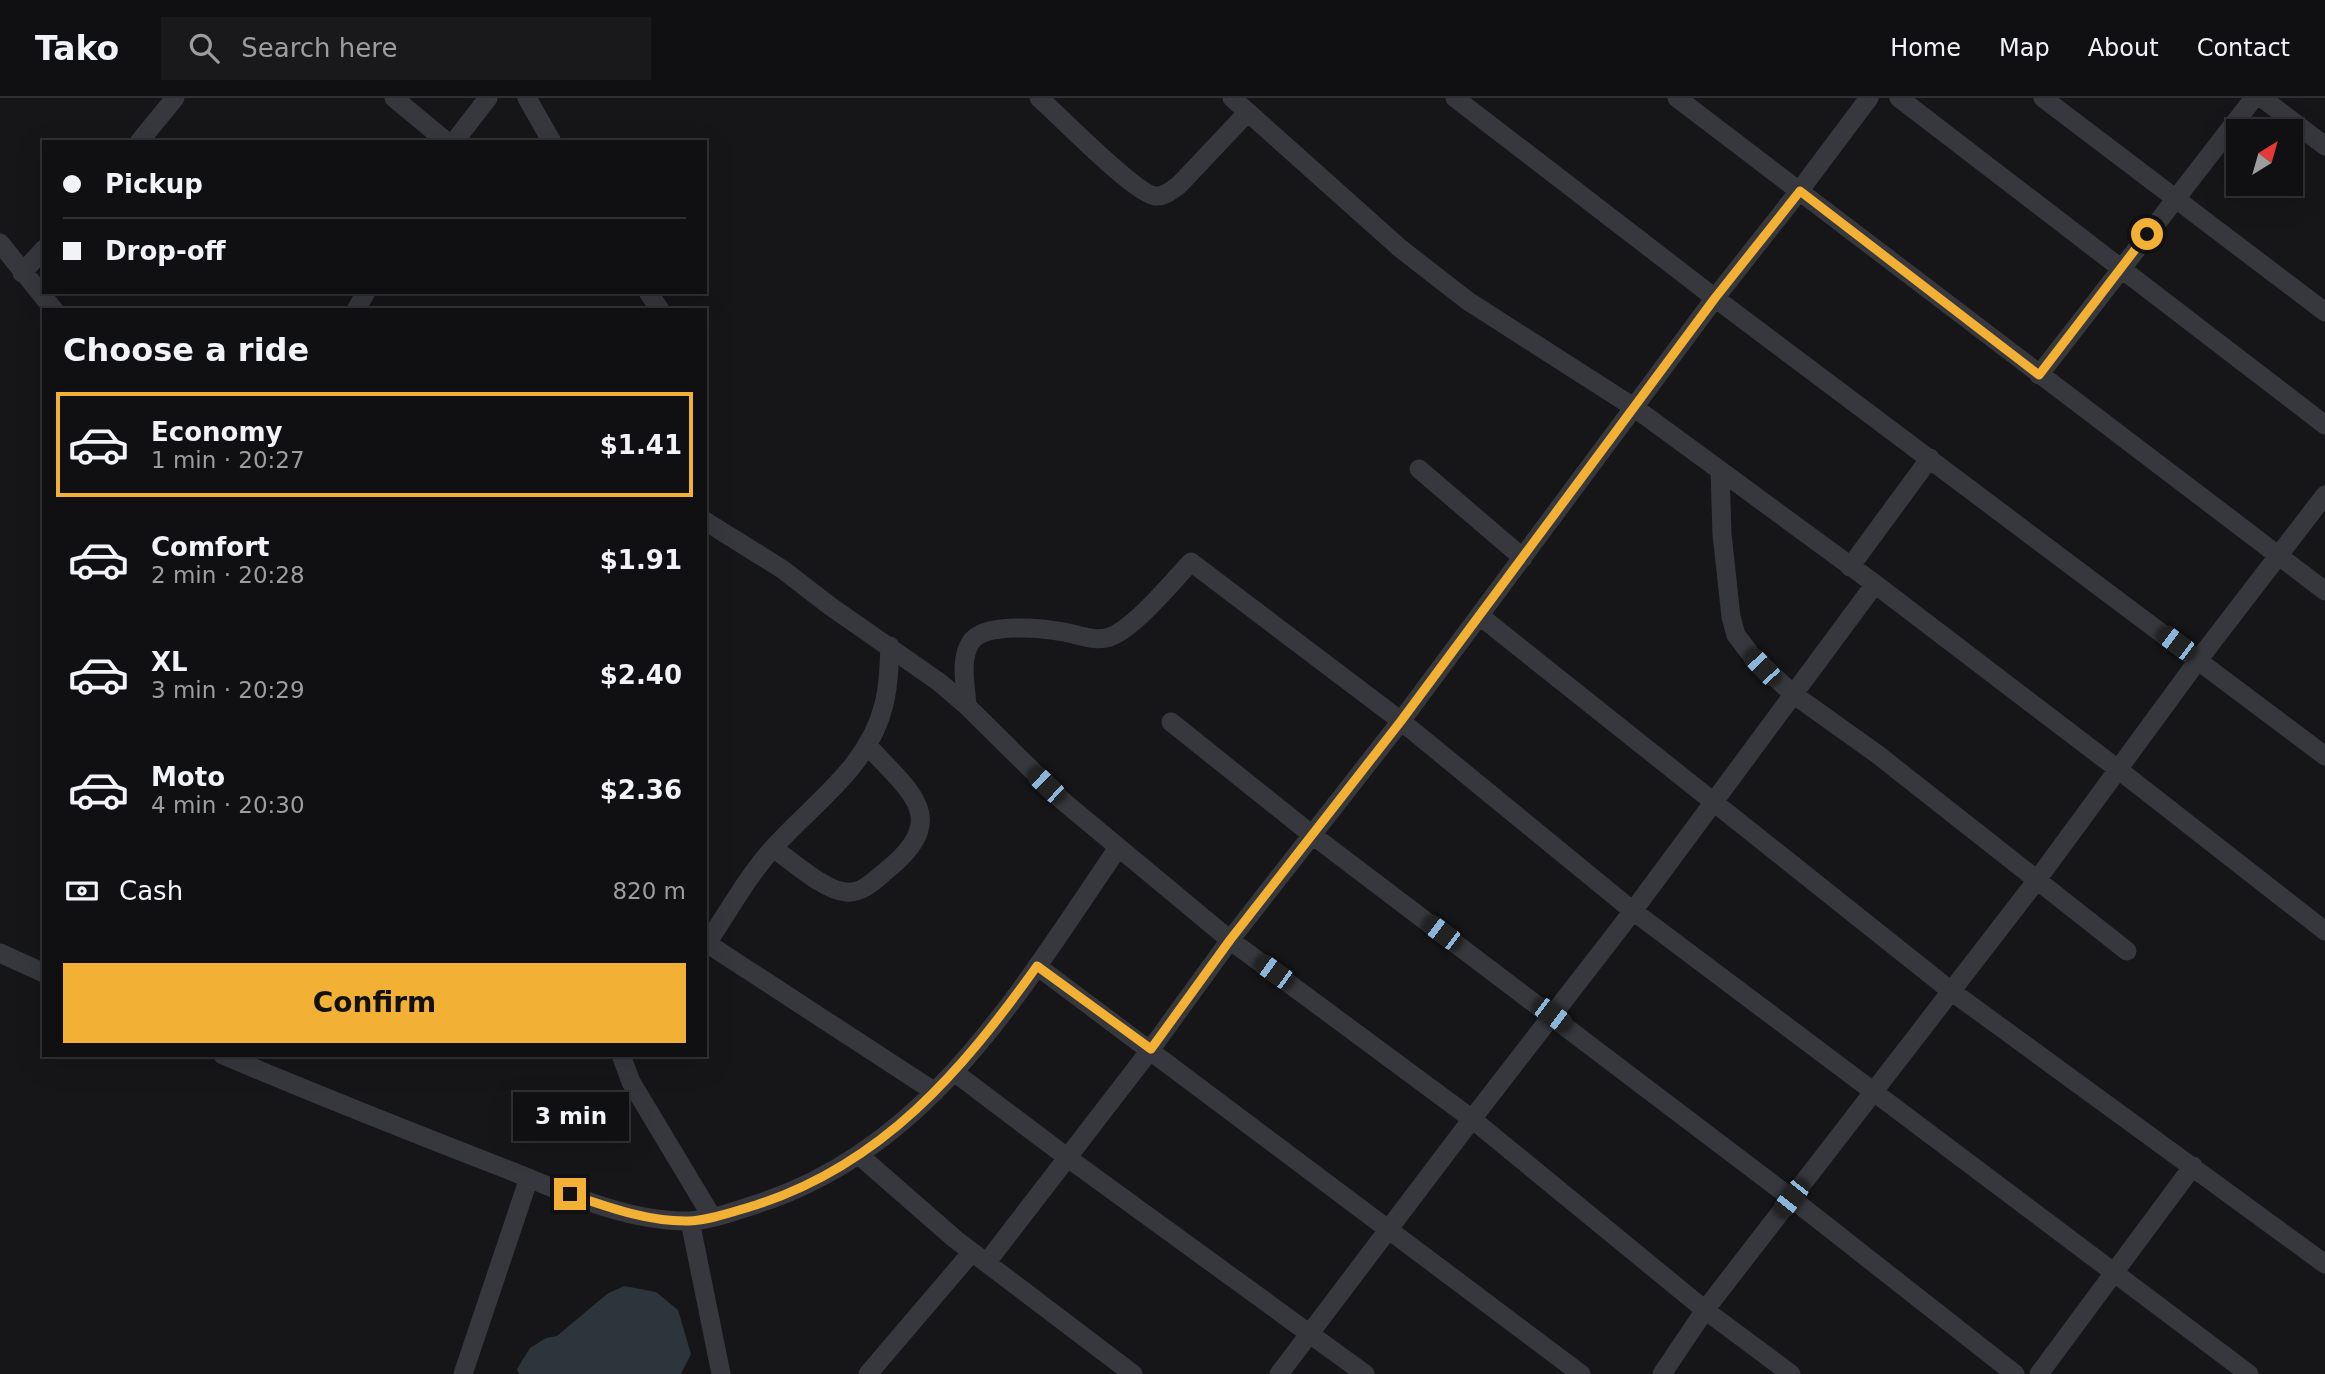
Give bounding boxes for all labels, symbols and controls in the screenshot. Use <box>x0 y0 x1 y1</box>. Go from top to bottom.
search box <box>161 17 651 80</box>
text: Tako <box>35 29 119 68</box>
icon: search <box>185 29 223 67</box>
text: Search here <box>241 33 397 63</box>
text: Home <box>1890 34 1961 62</box>
text: Map <box>1999 34 2050 62</box>
text: About <box>2088 34 2159 62</box>
text: Contact <box>2197 34 2290 62</box>
north arrow <box>2226 119 2303 196</box>
map controls <box>2226 119 2303 196</box>
text: Pickup <box>105 169 203 199</box>
route start <box>2131 218 2163 250</box>
text: Drop-off <box>105 236 226 266</box>
text: Choose a ride <box>63 331 309 369</box>
icon: car <box>67 413 130 476</box>
text: Economy <box>151 417 282 447</box>
text: $1.41 <box>600 430 682 460</box>
text: 1 min · 20:27 <box>151 447 305 473</box>
icon: car <box>67 528 130 591</box>
text: Comfort <box>151 532 269 562</box>
text: $1.91 <box>600 545 682 575</box>
text: 2 min · 20:28 <box>151 562 305 588</box>
car <box>2153 622 2200 664</box>
icon: car <box>67 643 130 706</box>
car <box>1740 644 1785 690</box>
text: XL <box>151 647 188 677</box>
text: $2.40 <box>600 660 682 690</box>
text: 3 min · 20:29 <box>151 677 305 703</box>
icon: car <box>67 758 130 821</box>
text: Moto <box>151 762 225 792</box>
car <box>1024 763 1069 807</box>
text: $2.36 <box>600 775 682 805</box>
text: 4 min · 20:30 <box>151 792 305 818</box>
icon: cash <box>63 872 101 910</box>
text: Cash <box>119 876 183 906</box>
text: 820 m <box>612 878 686 904</box>
car <box>1419 912 1466 954</box>
car <box>1251 951 1298 993</box>
button: Confirm <box>63 963 686 1043</box>
car <box>1529 994 1576 1036</box>
callout: 3 min <box>512 1093 628 1142</box>
text: 3 min <box>535 1103 607 1129</box>
car <box>1770 1175 1813 1221</box>
route end <box>554 1178 586 1210</box>

